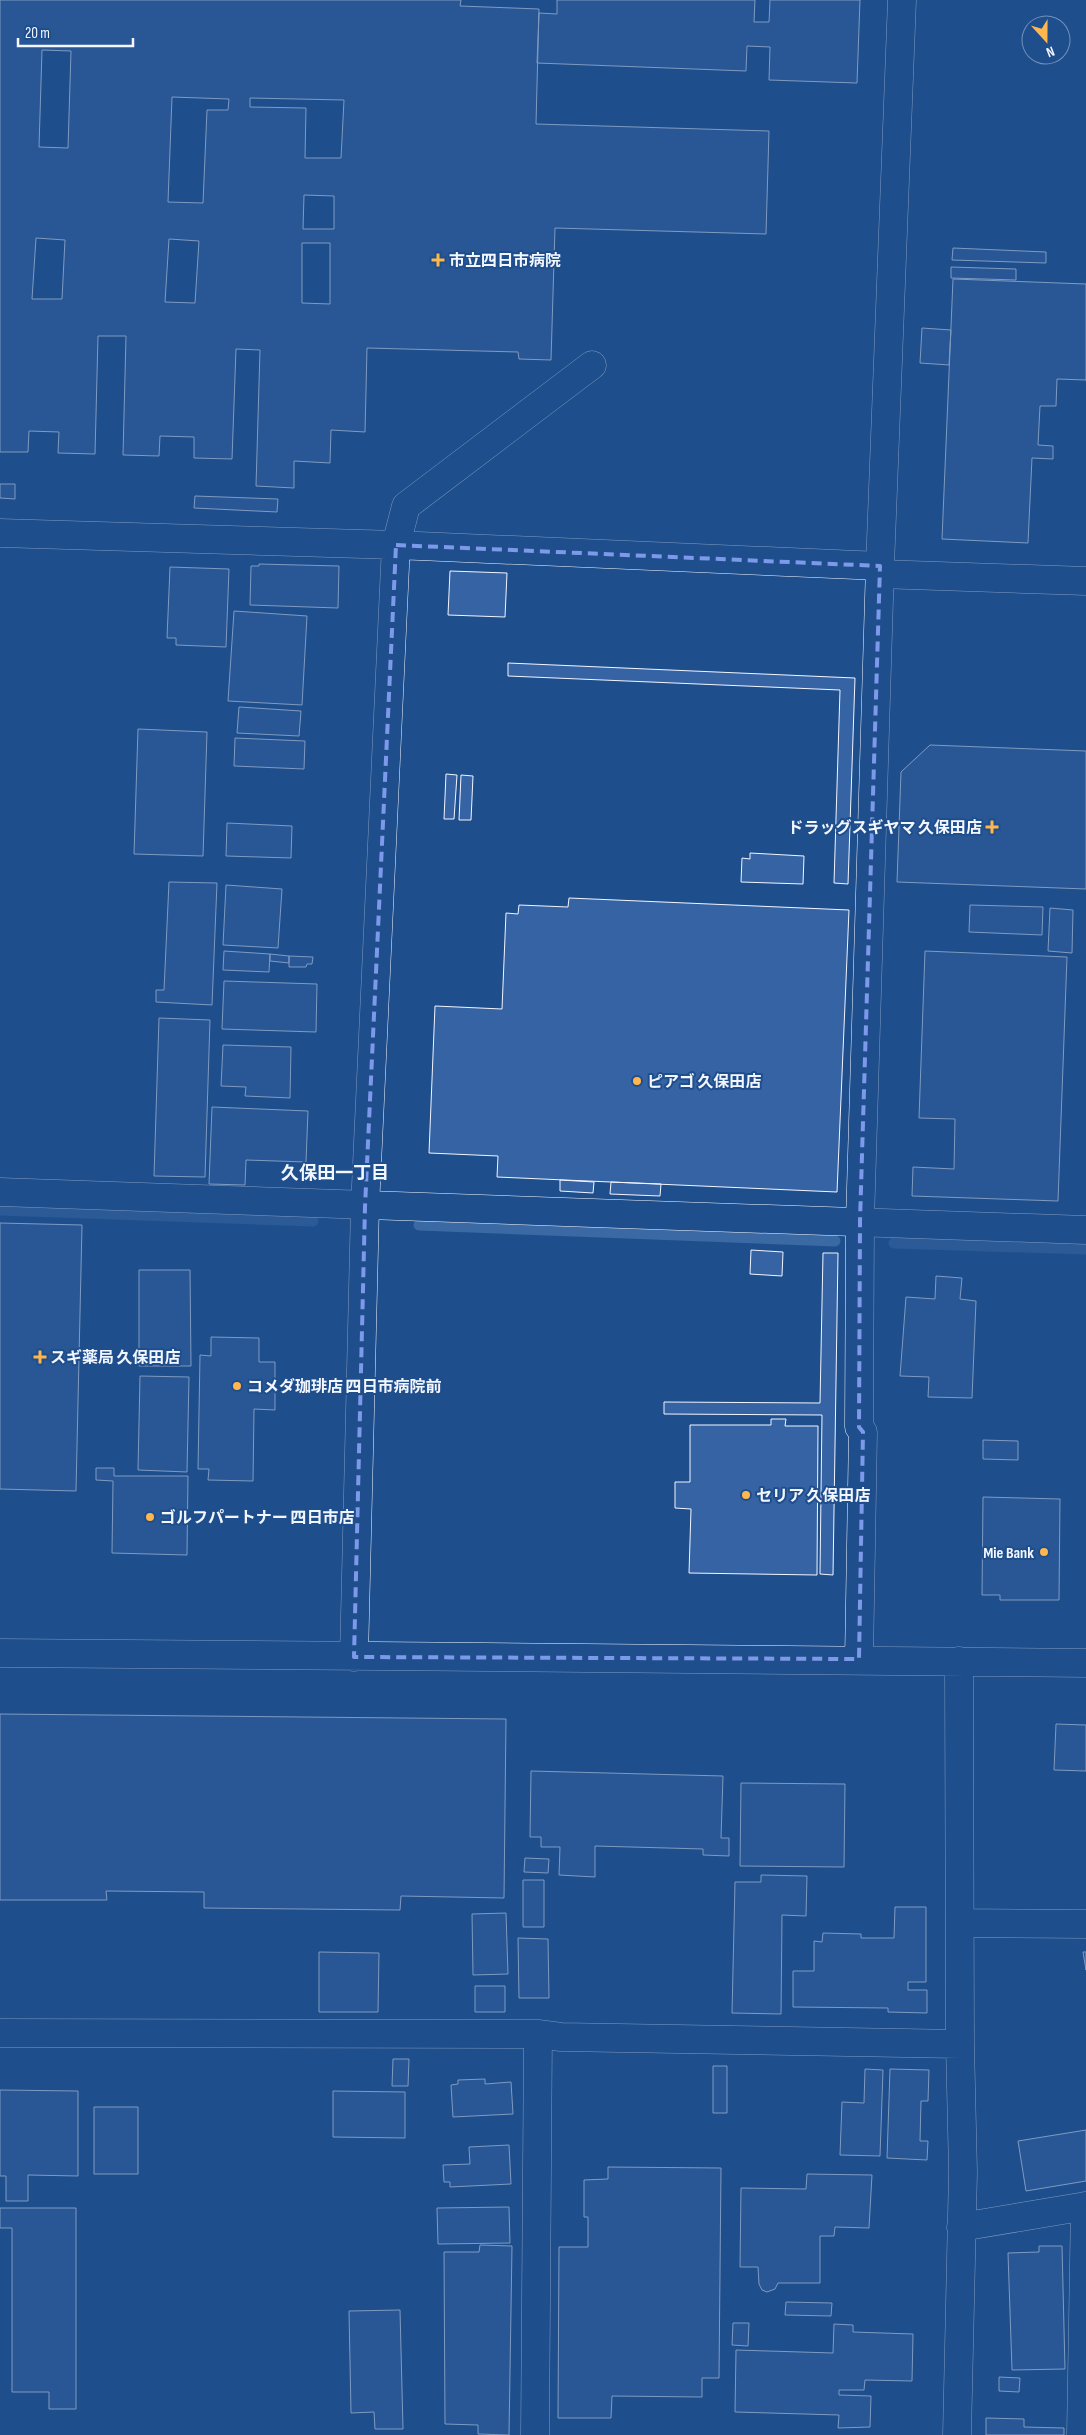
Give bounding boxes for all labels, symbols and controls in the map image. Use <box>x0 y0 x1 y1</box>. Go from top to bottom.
scale bar <box>18 15 132 47</box>
north arrow <box>1021 15 1071 65</box>
text: 20 m <box>25 24 50 43</box>
text: N <box>1044 42 1057 61</box>
place label: 市立四日市病院 <box>449 252 561 271</box>
marker: 市立四日市病院 <box>431 253 445 267</box>
place label: ドラッグスギヤマ 久保田店 <box>788 818 982 838</box>
marker: ドラッグスギヤマ 久保田店 <box>986 821 998 833</box>
place label: ピアゴ 久保田店 <box>647 1072 762 1092</box>
marker: ピアゴ 久保田店 <box>631 1075 643 1087</box>
district label: 久保田一丁目 <box>281 1163 389 1184</box>
place label: スギ薬局 久保田店 <box>50 1349 181 1368</box>
marker: スギ薬局 久保田店 <box>34 1351 46 1363</box>
place label: コメダ珈琲店 四日市病院前 <box>247 1378 442 1397</box>
marker: コメダ珈琲店 四日市病院前 <box>231 1380 243 1392</box>
place label: セリア 久保田店 <box>756 1487 871 1506</box>
marker: セリア 久保田店 <box>740 1489 752 1501</box>
place label: ゴルフパートナー 四日市店 <box>160 1508 355 1528</box>
marker: ゴルフパートナー 四日市店 <box>144 1511 156 1523</box>
place label: Mie Bank <box>983 1544 1034 1563</box>
marker: Mie Bank <box>1038 1546 1050 1558</box>

